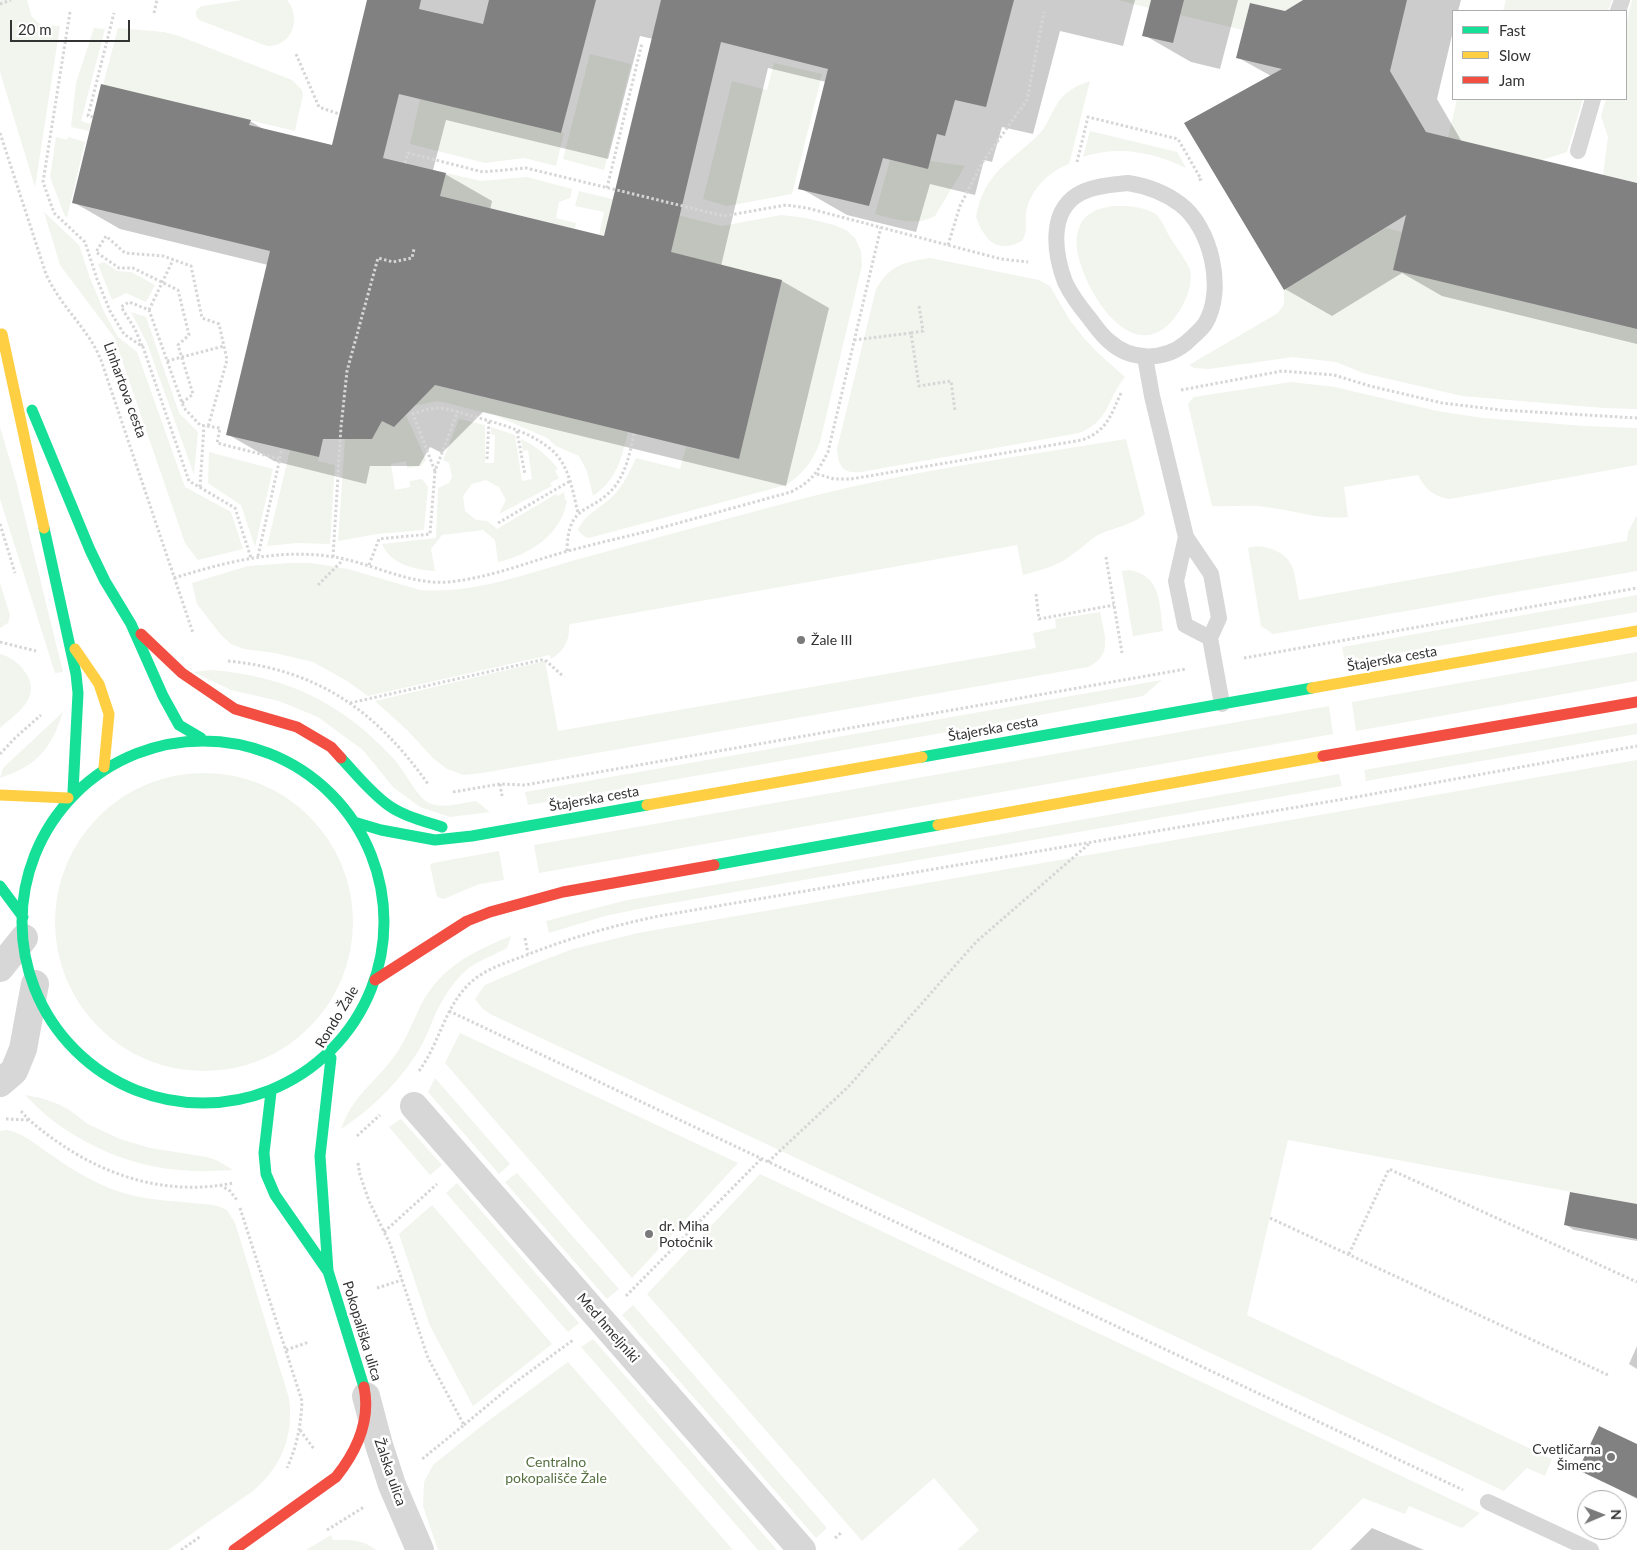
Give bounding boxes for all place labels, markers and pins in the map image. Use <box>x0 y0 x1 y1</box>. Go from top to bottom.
place label: Žale III <box>811 632 852 648</box>
marker: Žale III <box>795 634 807 646</box>
place label: dr. Miha Potočnik <box>659 1218 713 1250</box>
marker: dr. Miha Potočnik <box>643 1228 655 1240</box>
place label: Cvetličarna Šimenc <box>1532 1441 1601 1474</box>
marker: Cvetličarna Šimenc <box>1605 1451 1617 1463</box>

